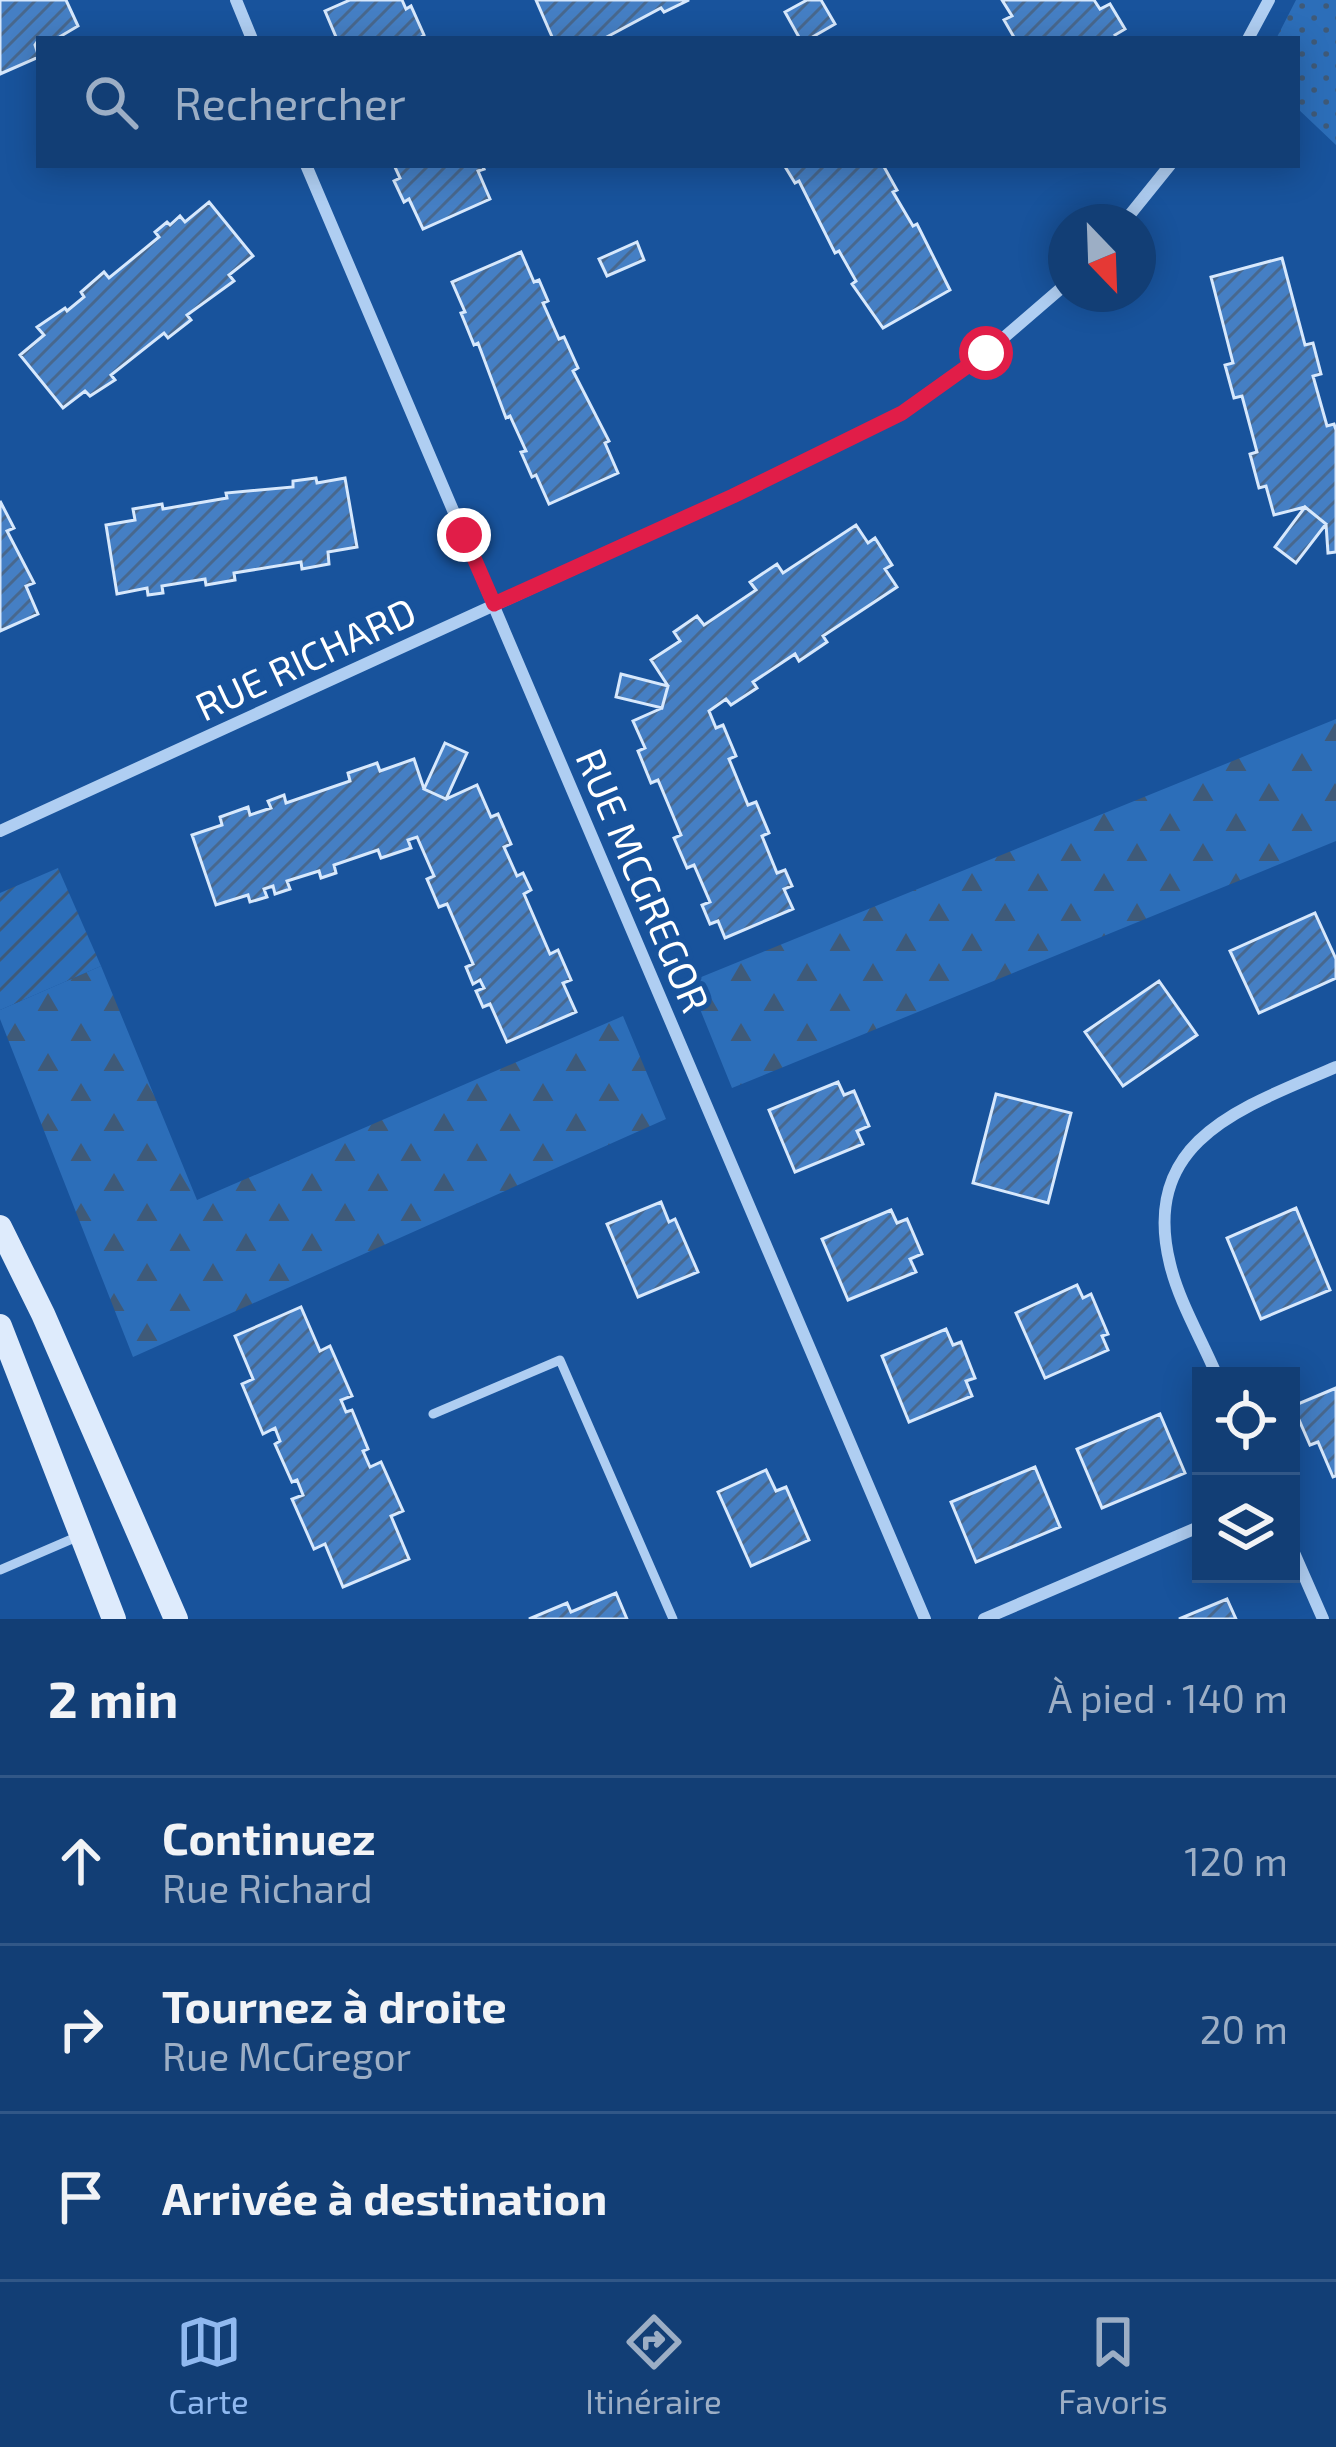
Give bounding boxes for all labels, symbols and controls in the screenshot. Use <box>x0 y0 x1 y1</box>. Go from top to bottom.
search box <box>36 36 1300 168</box>
icon: search <box>78 69 144 135</box>
text: Rechercher <box>174 75 406 129</box>
north arrow <box>1048 204 1156 312</box>
route start <box>959 326 1013 380</box>
route end <box>437 508 491 562</box>
street label: RUE RICHARD <box>187 587 423 729</box>
street label: RUE MCGREGOR <box>567 741 721 1019</box>
map controls <box>1192 1367 1300 1583</box>
button: locate <box>1192 1367 1300 1475</box>
button: layers <box>1192 1475 1300 1583</box>
text: 2 min <box>48 1667 178 1728</box>
text: À pied · 140 m <box>1048 1674 1288 1721</box>
text: Continuez <box>162 1810 376 1864</box>
icon: ahead <box>48 1828 114 1894</box>
text: 120 m <box>1184 1837 1288 1884</box>
text: Rue Richard <box>162 1864 372 1911</box>
text: Tournez à droite <box>162 1978 507 2032</box>
icon: right <box>48 1996 114 2062</box>
text: 20 m <box>1200 2005 1288 2052</box>
text: Rue McGregor <box>162 2032 411 2079</box>
icon: arrive <box>48 2164 114 2230</box>
text: Arrivée à destination <box>162 2170 607 2224</box>
tab: Carte <box>168 2309 249 2421</box>
tab: Itinéraire <box>585 2309 722 2421</box>
tab: Favoris <box>1058 2309 1168 2421</box>

